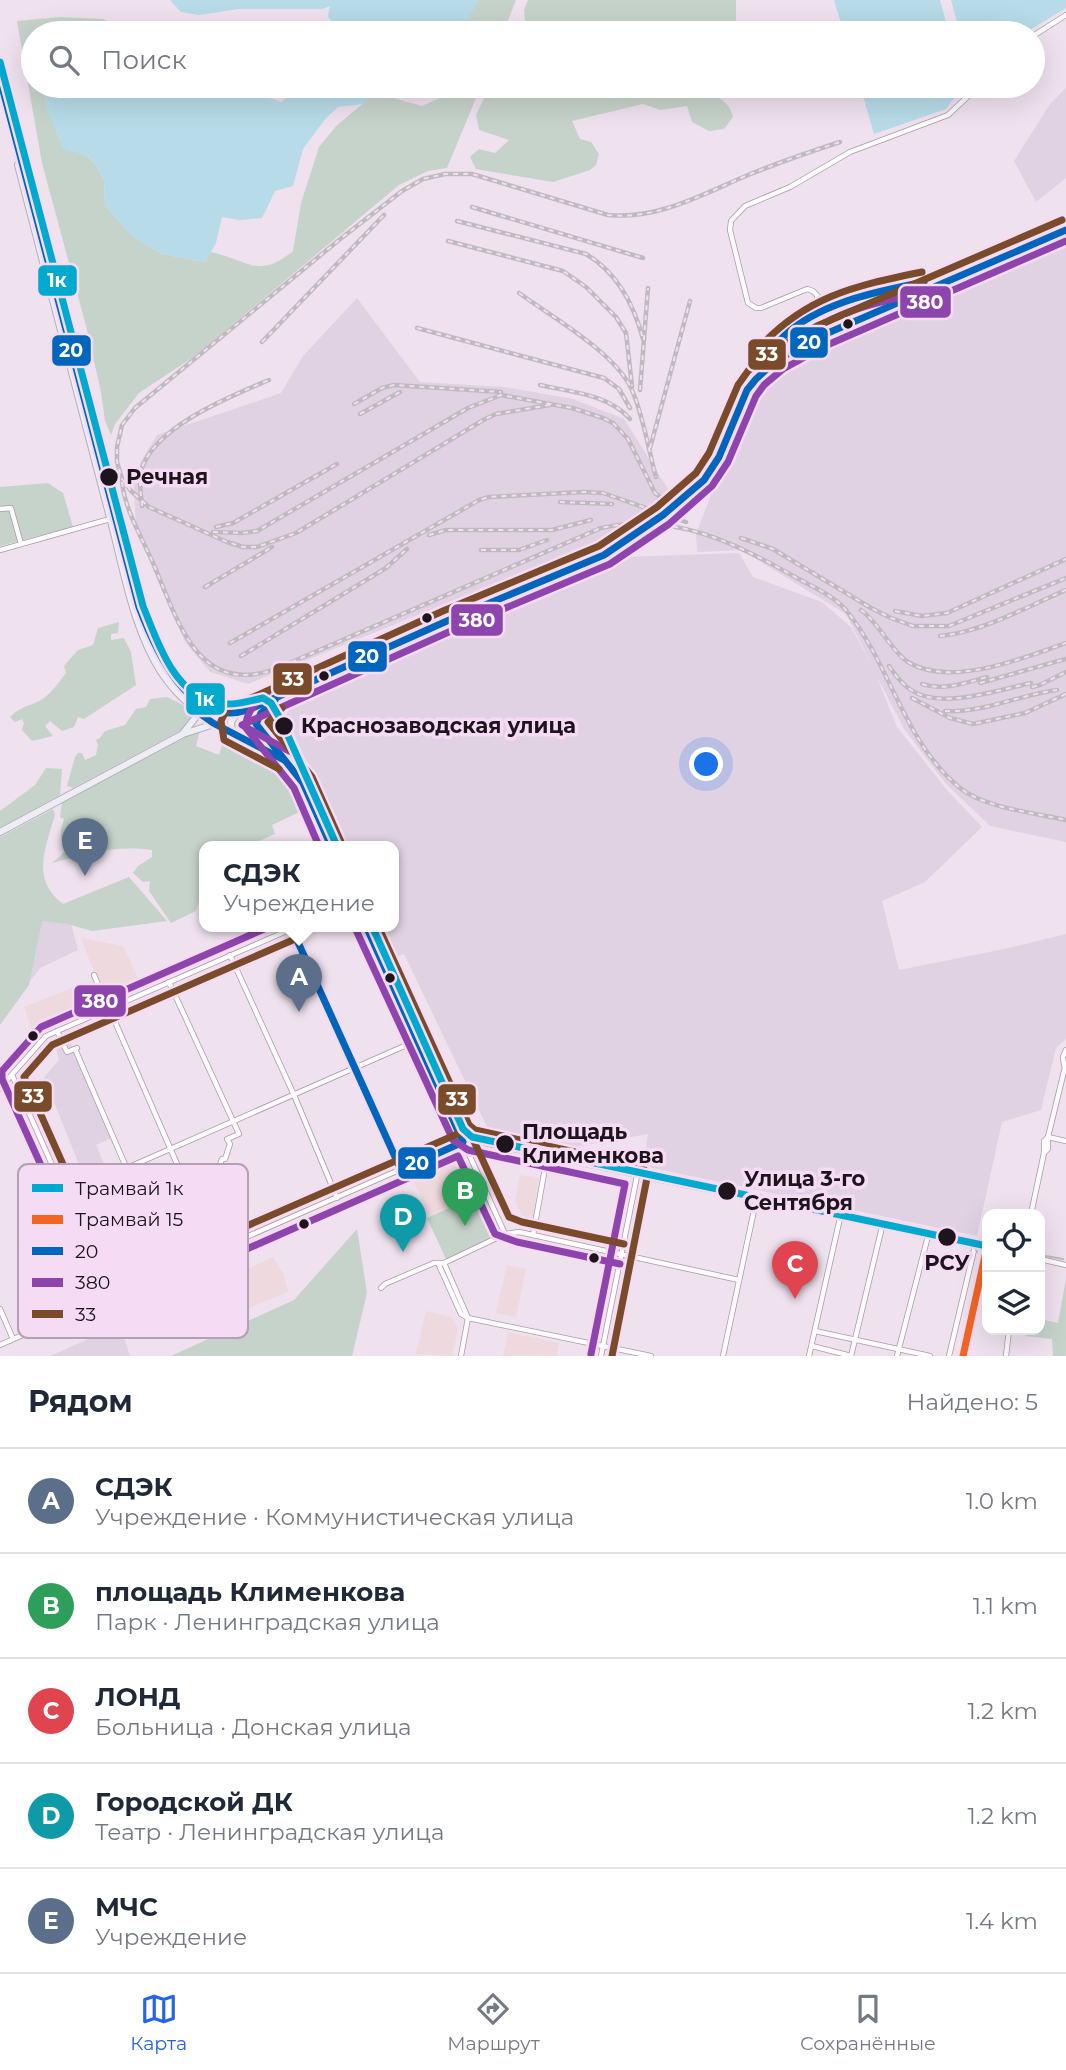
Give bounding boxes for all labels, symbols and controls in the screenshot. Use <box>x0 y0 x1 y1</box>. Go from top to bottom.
search box <box>21 21 1045 98</box>
icon: search <box>45 41 83 79</box>
text: Поиск <box>101 44 187 76</box>
line badge: 1к <box>37 264 78 297</box>
text: 1к <box>47 269 68 292</box>
line badge: 380 <box>899 285 952 319</box>
text: 380 <box>906 291 943 314</box>
unlabelled marker <box>841 317 855 331</box>
line badge: 20 <box>789 326 829 359</box>
text: 20 <box>797 331 821 354</box>
line badge: 20 <box>51 334 92 367</box>
line badge: 33 <box>747 338 787 371</box>
text: 20 <box>59 339 83 362</box>
text: 33 <box>755 343 778 366</box>
place label: Речная <box>126 464 208 489</box>
marker: Речная <box>98 466 120 488</box>
line badge: 380 <box>450 603 504 637</box>
text: 380 <box>458 609 495 632</box>
unlabelled marker <box>420 611 434 625</box>
line badge: 20 <box>347 640 388 673</box>
text: 20 <box>355 645 379 668</box>
line badge: 33 <box>272 662 313 696</box>
text: 33 <box>281 668 304 691</box>
unlabelled marker <box>317 669 331 683</box>
line badge: 1к <box>185 682 226 716</box>
text: 1к <box>195 688 216 711</box>
place label: Краснозаводская улица <box>301 713 576 738</box>
marker: Краснозаводская улица <box>273 715 295 737</box>
your location <box>689 747 723 781</box>
pin: E <box>62 818 108 876</box>
popup <box>199 841 399 932</box>
text: СДЭК <box>223 857 301 889</box>
text: Учреждение <box>223 889 375 917</box>
pin: A <box>276 954 322 1012</box>
unlabelled marker <box>383 971 397 985</box>
line badge: 380 <box>73 984 127 1018</box>
text: 380 <box>81 990 118 1013</box>
unlabelled marker <box>26 1029 40 1043</box>
line badge: 33 <box>13 1080 53 1113</box>
line badge: 33 <box>437 1083 477 1116</box>
text: 33 <box>21 1085 44 1108</box>
text: 33 <box>445 1088 468 1111</box>
place label: Площадь Клименкова <box>522 1119 664 1168</box>
marker: Площадь Клименкова <box>494 1133 516 1155</box>
line badge: 20 <box>397 1146 437 1180</box>
text: 20 <box>405 1152 429 1175</box>
legend <box>18 1164 248 1338</box>
place label: Улица 3-го Сентября <box>744 1166 865 1215</box>
pin: B <box>442 1168 488 1226</box>
text: Трамвай 1к <box>75 1177 184 1200</box>
marker: Улица 3-го Сентября <box>716 1180 738 1202</box>
pin: D <box>380 1194 426 1252</box>
text: Трамвай 15 <box>75 1208 184 1231</box>
map controls <box>982 1209 1045 1335</box>
button: locate <box>982 1209 1045 1272</box>
unlabelled marker <box>297 1217 311 1231</box>
marker: РСУ <box>936 1226 958 1248</box>
text: 20 <box>75 1240 98 1263</box>
pin: C <box>772 1241 818 1299</box>
place label: РСУ <box>924 1250 970 1275</box>
unlabelled marker <box>587 1251 601 1265</box>
text: 380 <box>75 1271 110 1294</box>
button: layers <box>982 1272 1045 1335</box>
text: 33 <box>75 1303 96 1326</box>
text: Рядом <box>28 1383 133 1420</box>
text: Найдено: 5 <box>907 1388 1038 1416</box>
text: СДЭК <box>95 1471 173 1503</box>
text: A <box>42 1487 60 1515</box>
text: 1.0 km <box>966 1487 1038 1515</box>
text: Учреждение · Коммунистическая улица <box>95 1503 574 1531</box>
text: площадь Клименкова <box>95 1576 405 1608</box>
text: B <box>42 1592 60 1620</box>
text: 1.1 km <box>973 1592 1038 1620</box>
text: Парк · Ленинградская улица <box>95 1608 440 1636</box>
text: ЛОНД <box>95 1681 180 1713</box>
text: C <box>43 1697 59 1725</box>
text: 1.2 km <box>968 1697 1038 1725</box>
text: Больница · Донская улица <box>95 1713 411 1741</box>
text: Городской ДК <box>95 1786 293 1818</box>
text: D <box>42 1802 61 1830</box>
text: 1.2 km <box>968 1802 1038 1830</box>
text: Театр · Ленинградская улица <box>95 1818 444 1846</box>
text: МЧС <box>95 1891 158 1923</box>
text: E <box>43 1907 59 1935</box>
text: 1.4 km <box>966 1907 1038 1935</box>
text: Учреждение <box>95 1923 247 1951</box>
tab: Карта <box>130 1990 187 2055</box>
tab: Маршрут <box>447 1990 540 2055</box>
tab: Сохранённые <box>800 1990 936 2055</box>

